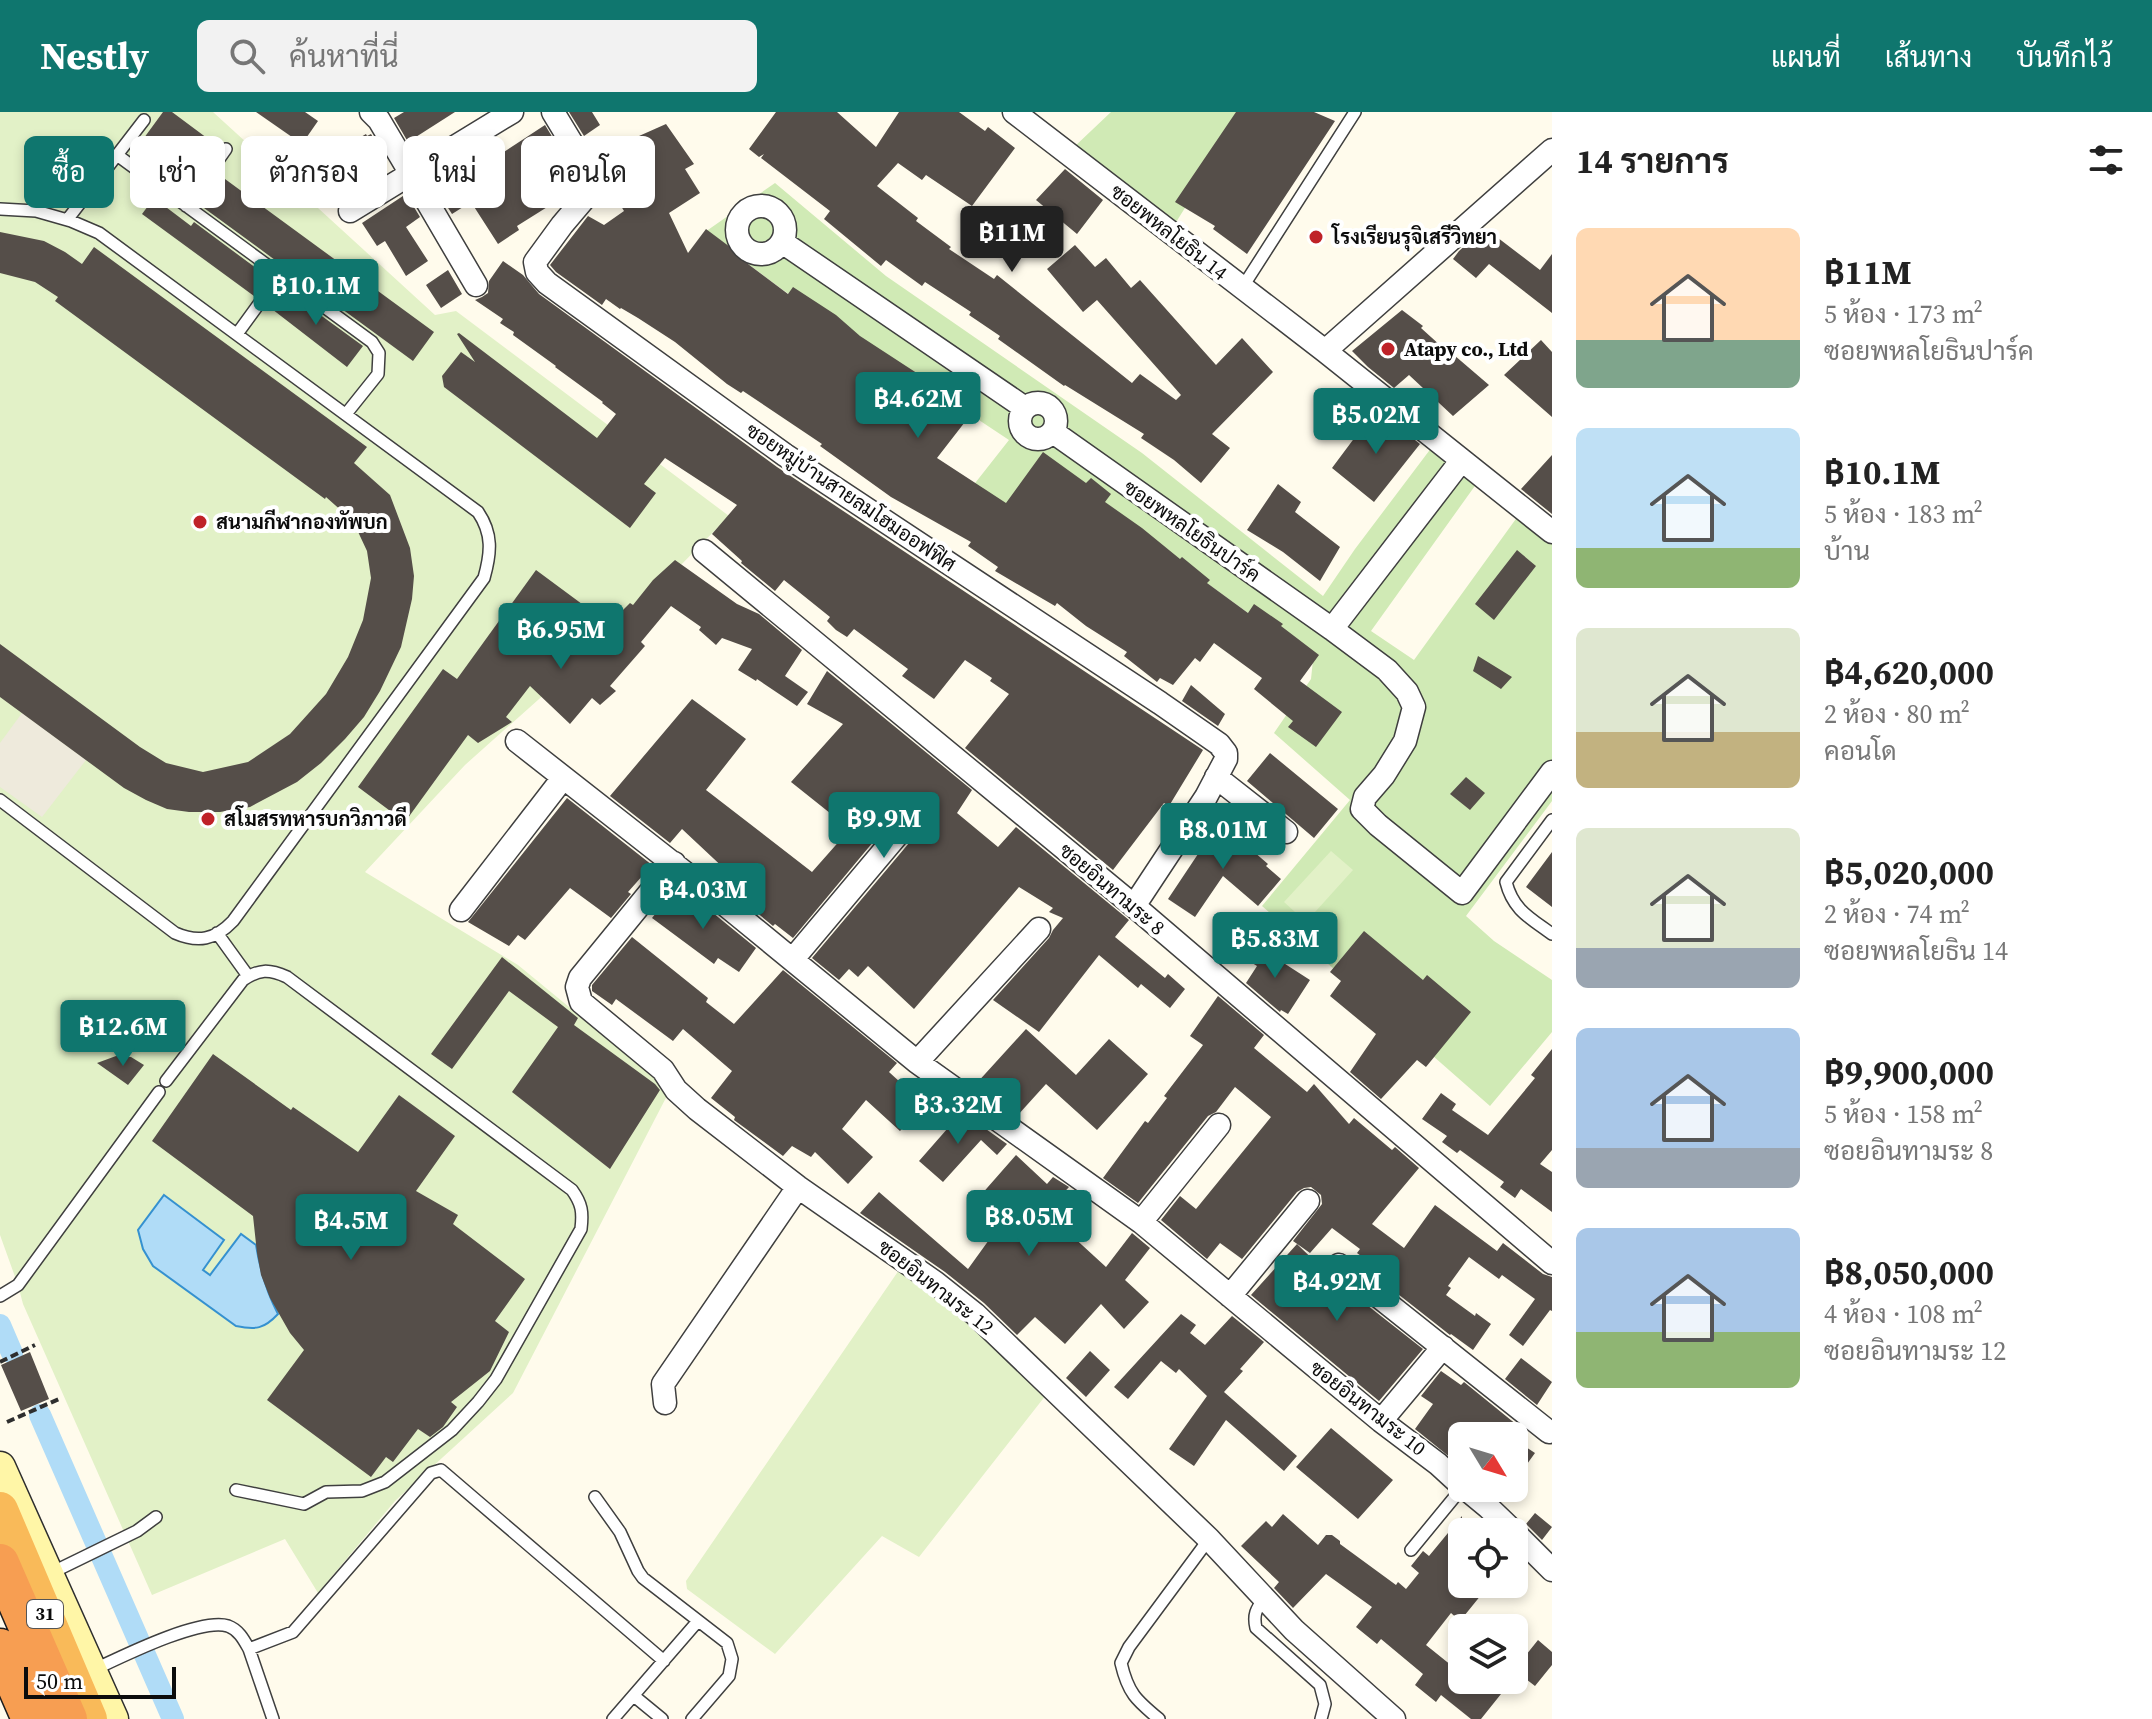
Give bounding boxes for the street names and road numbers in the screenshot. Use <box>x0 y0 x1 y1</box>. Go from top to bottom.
street label: ซอยพหลโยธิน 14 <box>1105 177 1233 287</box>
street label: ซอยหมู่บ้านสายลมโฮมออฟฟิศ <box>740 416 962 579</box>
street label: ซอยพหลโยธินปาร์ค <box>1118 473 1266 589</box>
street label: ซอยอินทามระ 8 <box>1053 836 1171 942</box>
street label: ซอยอินทามระ 12 <box>872 1233 1000 1341</box>
street label: ซอยอินทามระ 10 <box>1304 1354 1432 1462</box>
road number: 31 <box>27 1600 63 1628</box>

